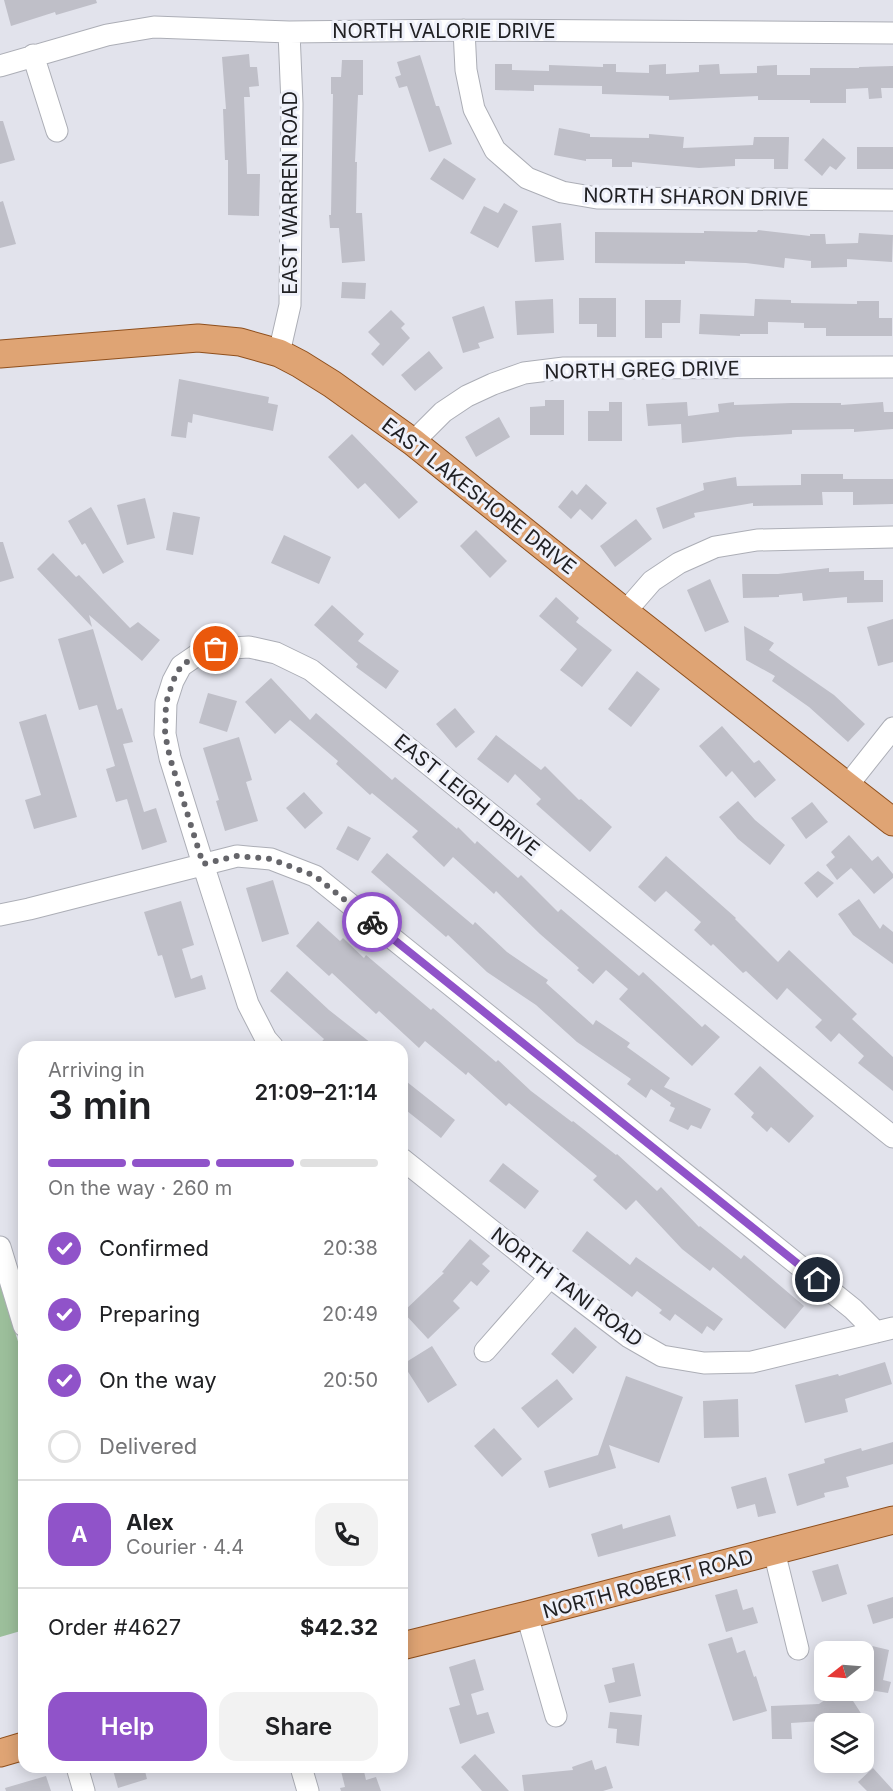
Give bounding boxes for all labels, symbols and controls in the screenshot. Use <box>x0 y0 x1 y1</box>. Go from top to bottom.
street label: NORTH VALORIE DRIVE <box>332 19 556 43</box>
street label: EAST WARREN ROAD <box>278 91 302 295</box>
street label: NORTH SHARON DRIVE <box>583 183 809 211</box>
street label: NORTH GREG DRIVE <box>544 356 740 384</box>
street label: EAST LAKESHORE DRIVE <box>377 413 581 579</box>
pin <box>190 623 241 674</box>
icon: bag <box>199 632 232 665</box>
street label: EAST LEIGH DRIVE <box>390 729 544 861</box>
courier <box>342 892 402 952</box>
icon: bike <box>356 906 389 939</box>
text: Arriving in <box>48 1058 145 1082</box>
text: 21:09–21:14 <box>254 1079 378 1105</box>
text: 3 min <box>48 1081 152 1128</box>
text: On the way · 260 m <box>48 1176 232 1200</box>
street label: NORTH TANI ROAD <box>487 1222 647 1352</box>
icon: check <box>48 1232 81 1265</box>
text: Confirmed <box>99 1235 209 1261</box>
text: 20:38 <box>323 1236 378 1260</box>
pin <box>792 1254 843 1305</box>
icon: home <box>801 1263 834 1296</box>
icon: check <box>48 1298 81 1331</box>
text: Preparing <box>99 1301 200 1327</box>
text: 20:49 <box>322 1302 378 1326</box>
icon: check <box>48 1364 81 1397</box>
text: On the way <box>99 1367 217 1393</box>
text: 20:50 <box>323 1368 378 1392</box>
text: Delivered <box>99 1433 197 1459</box>
button: phone <box>315 1503 378 1566</box>
text: Alex <box>126 1509 174 1535</box>
text: A <box>71 1521 88 1547</box>
text: Courier · 4.4 <box>126 1535 244 1559</box>
street label: NORTH ROBERT ROAD <box>540 1544 756 1624</box>
text: Order #4627 <box>48 1614 181 1640</box>
text: $42.32 <box>300 1614 378 1640</box>
north arrow <box>814 1641 874 1701</box>
map controls <box>814 1641 874 1773</box>
button: Help <box>48 1692 207 1761</box>
button: Share <box>219 1692 378 1761</box>
button: layers <box>814 1713 874 1773</box>

